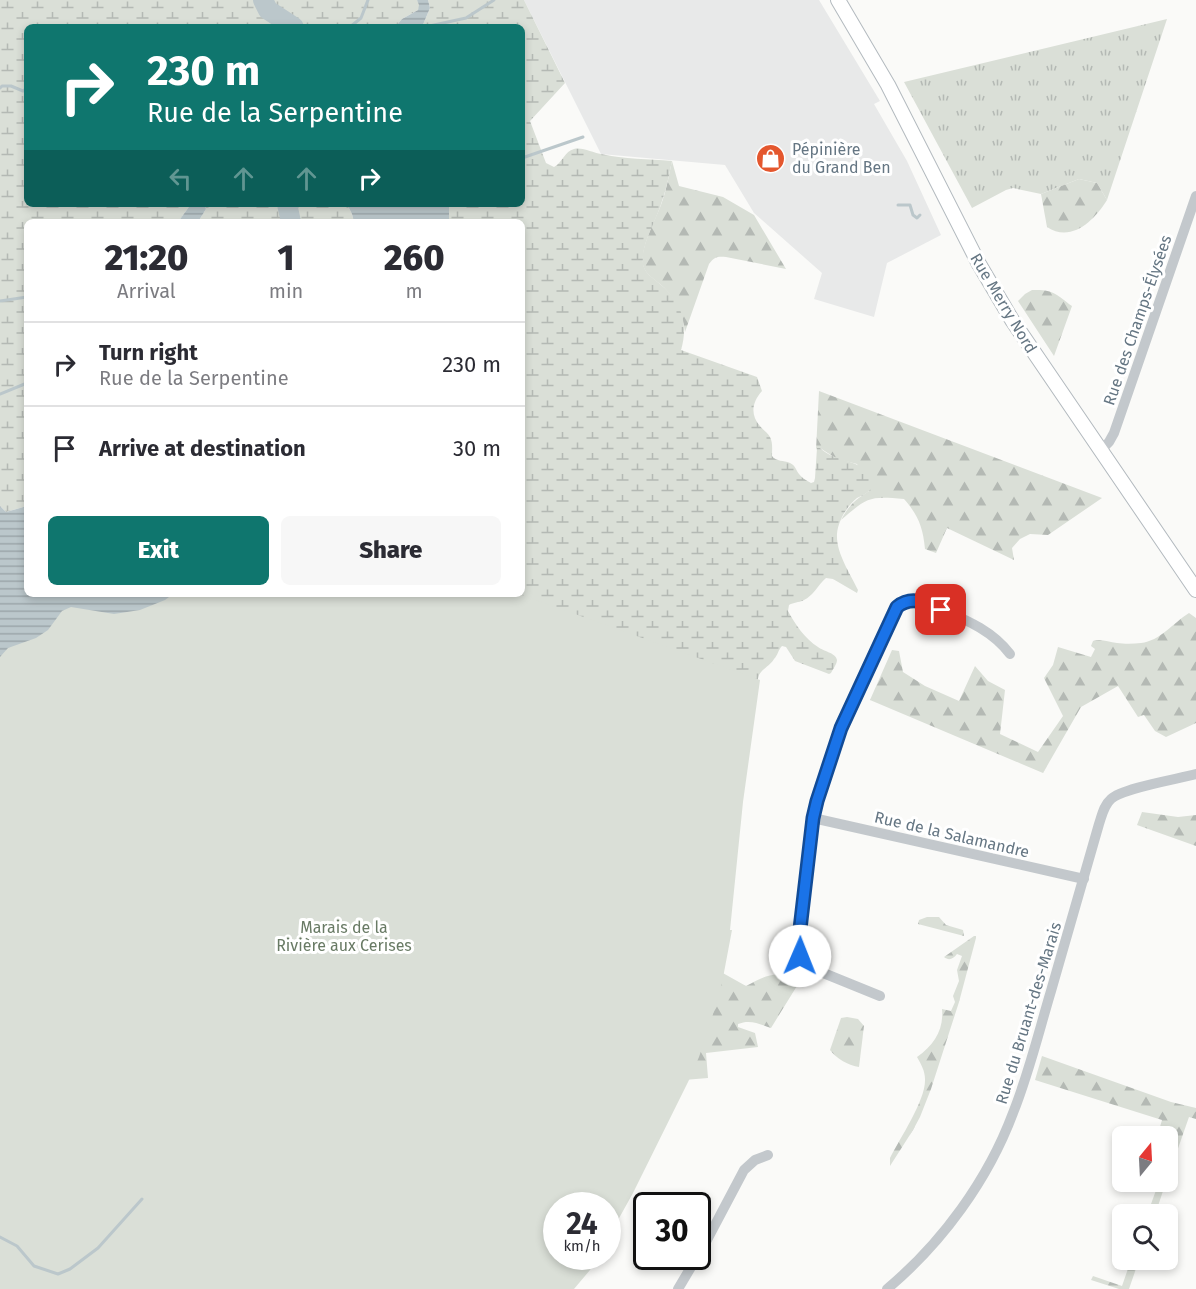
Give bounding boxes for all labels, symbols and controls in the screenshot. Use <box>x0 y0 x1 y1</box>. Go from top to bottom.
text: 230 m <box>147 46 260 96</box>
icon: right <box>48 48 126 126</box>
text: Rue de la Serpentine <box>147 97 403 129</box>
place label: Pépinière du Grand Ben <box>792 140 891 177</box>
shop icon: Pépinière du Grand Ben <box>755 142 787 174</box>
icon: left <box>164 162 197 195</box>
icon: ahead <box>227 162 260 195</box>
icon: ahead <box>290 162 323 195</box>
icon: right <box>353 162 386 195</box>
street label: Rue des Champs-Élysées <box>1098 232 1176 408</box>
text: 21:20 <box>104 236 188 280</box>
text: 1 <box>278 236 295 280</box>
text: 260 <box>384 236 445 280</box>
street label: Rue Merry Nord <box>966 250 1041 357</box>
text: Arrival <box>117 279 176 303</box>
text: min <box>269 279 303 303</box>
text: m <box>406 279 423 303</box>
text: Turn right <box>99 339 198 366</box>
icon: right <box>48 348 81 381</box>
text: 230 m <box>442 351 501 378</box>
text: Rue de la Serpentine <box>99 366 289 390</box>
icon: arrive <box>48 432 81 465</box>
text: Arrive at destination <box>99 435 306 462</box>
text: 30 m <box>453 435 501 462</box>
button: Exit <box>48 516 269 585</box>
button: Share <box>281 516 501 585</box>
pin <box>915 584 966 635</box>
icon: arrive <box>924 593 957 626</box>
street label: Rue de la Salamandre <box>873 807 1031 862</box>
park label: Marais de la Rivière aux Cerises <box>276 918 412 955</box>
street label: Rue du Bruant-des-Marais <box>992 920 1065 1107</box>
position arrow <box>768 924 832 988</box>
north arrow <box>1112 1126 1178 1192</box>
map controls <box>1112 1126 1178 1270</box>
speed limit sign: 30 <box>633 1192 711 1270</box>
button: search <box>1112 1204 1178 1270</box>
text: 24 <box>566 1206 598 1242</box>
text: km/h <box>563 1237 601 1255</box>

